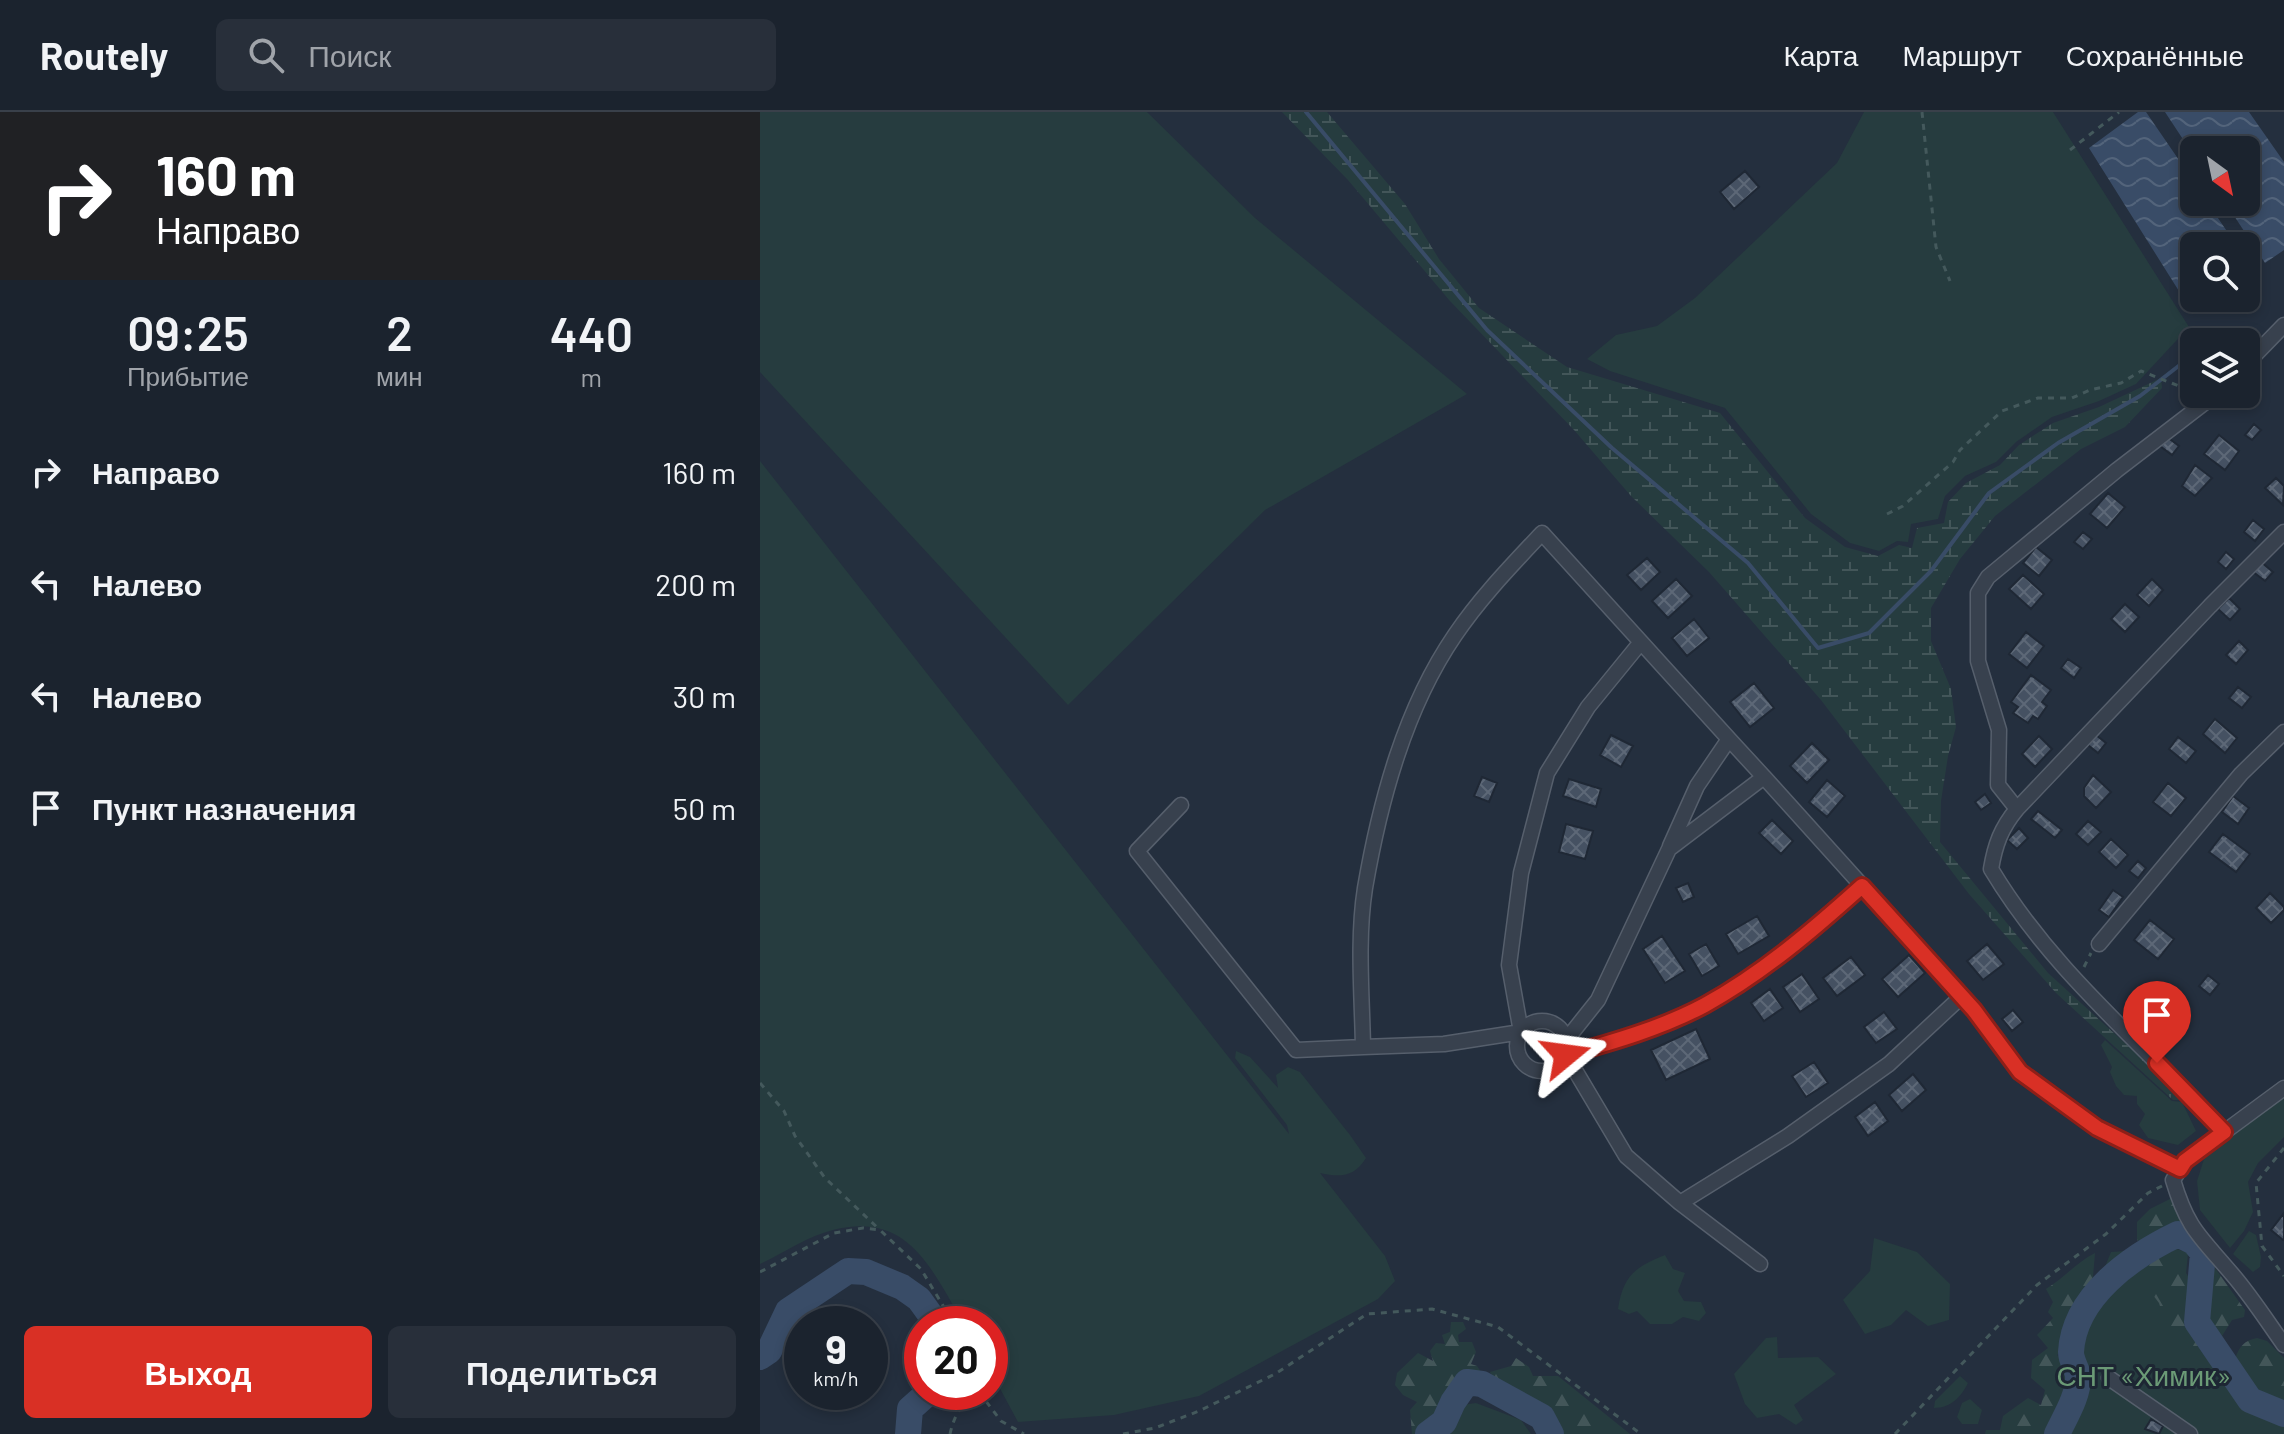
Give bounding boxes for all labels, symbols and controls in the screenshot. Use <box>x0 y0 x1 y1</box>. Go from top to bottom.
search box <box>216 19 776 91</box>
text: Routely <box>40 32 168 78</box>
icon: search <box>244 33 288 77</box>
text: Поиск <box>308 37 391 73</box>
text: Карта <box>1783 38 1858 72</box>
text: Маршрут <box>1902 38 2022 72</box>
text: Сохранённые <box>2066 38 2244 72</box>
north arrow <box>2180 136 2260 216</box>
map controls <box>2180 136 2260 408</box>
text: 160 m <box>156 140 296 207</box>
icon: right <box>24 144 128 248</box>
text: Направо <box>156 208 300 251</box>
button: search <box>2180 232 2260 312</box>
text: 09:25 <box>127 303 249 361</box>
text: 2 <box>386 303 413 361</box>
text: 440 <box>550 304 633 362</box>
button: layers <box>2180 328 2260 408</box>
text: Прибытие <box>127 360 249 391</box>
text: мин <box>376 360 423 391</box>
text: m <box>581 361 602 392</box>
icon: right <box>24 450 68 494</box>
text: Направо <box>92 454 220 490</box>
text: 160 m <box>662 454 736 490</box>
icon: left <box>24 562 68 606</box>
text: Налево <box>92 566 202 602</box>
text: 200 m <box>655 566 736 602</box>
icon: left <box>24 674 68 718</box>
text: Налево <box>92 678 202 714</box>
text: 30 m <box>673 678 736 714</box>
icon: arrive <box>24 786 68 830</box>
text: Пункт назначения <box>92 790 356 826</box>
text: 50 m <box>673 790 736 826</box>
pin <box>2123 981 2191 1063</box>
icon: arrive <box>2135 993 2179 1037</box>
position arrow <box>1524 1013 1608 1097</box>
speed limit sign: 20 <box>904 1306 1008 1410</box>
text: 9 <box>825 1324 847 1372</box>
button: Выход <box>24 1326 372 1418</box>
button: Поделиться <box>388 1326 736 1418</box>
park label: СНТ «Химик» <box>2057 1358 2231 1392</box>
text: km/h <box>813 1366 859 1390</box>

